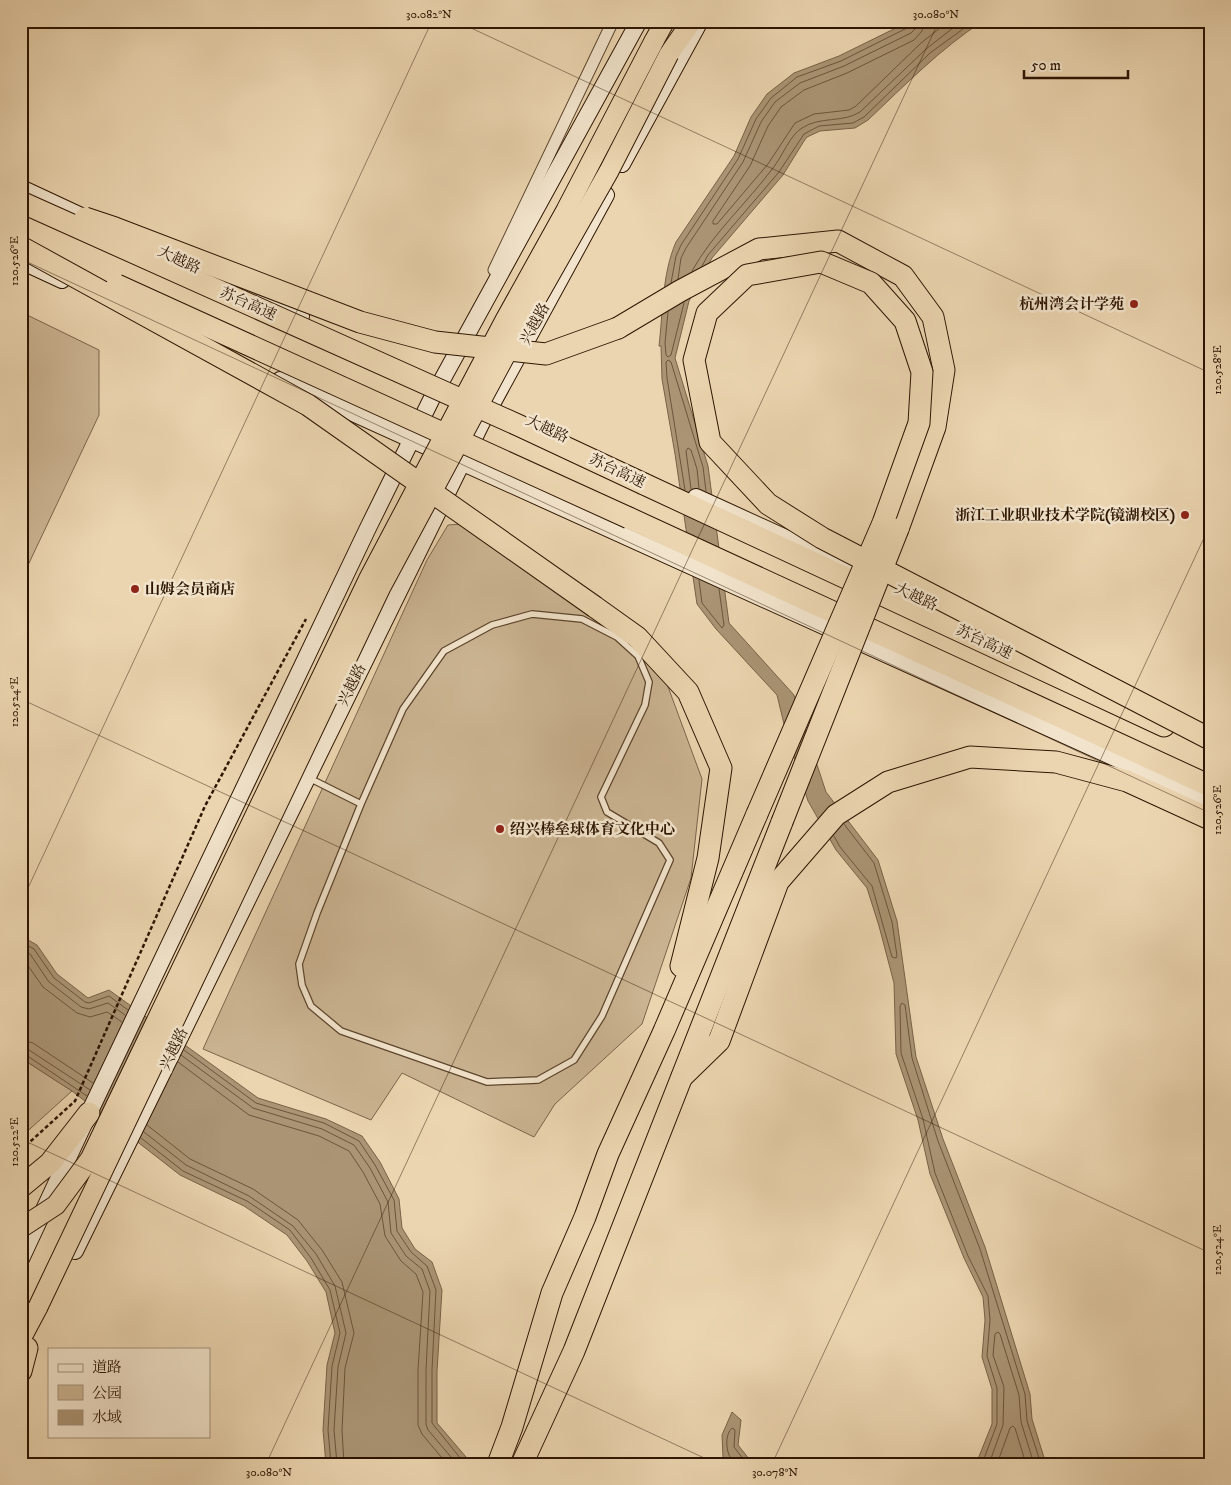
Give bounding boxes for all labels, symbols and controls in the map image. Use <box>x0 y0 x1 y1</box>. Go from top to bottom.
text: 30.082°N <box>406 7 452 22</box>
text: 30.080°N <box>913 7 959 22</box>
scale bar <box>1024 48 1127 80</box>
text: 50 m <box>1031 56 1061 75</box>
text: 120.526°E <box>7 236 22 286</box>
street label: 大越路 <box>155 242 203 278</box>
street label: 苏台高速 <box>217 283 279 325</box>
place label: 杭州湾会计学苑 <box>1019 295 1124 314</box>
marker: 杭州湾会计学苑 <box>1128 298 1140 310</box>
street label: 兴越路 <box>516 300 554 348</box>
text: 120.528°E <box>1210 345 1225 395</box>
street label: 大越路 <box>523 411 571 447</box>
street label: 苏台高速 <box>586 450 648 492</box>
place label: 浙江工业职业技术学院(镜湖校区) <box>955 506 1175 525</box>
marker: 浙江工业职业技术学院(镜湖校区) <box>1179 509 1191 521</box>
street label: 大越路 <box>892 579 940 615</box>
place label: 山姆会员商店 <box>145 580 235 599</box>
marker: 山姆会员商店 <box>129 583 141 595</box>
street label: 苏台高速 <box>953 621 1015 663</box>
street label: 兴越路 <box>334 661 370 709</box>
text: 120.524°E <box>7 676 22 727</box>
text: 120.526°E <box>1210 785 1225 835</box>
place label: 绍兴棒垒球体育文化中心 <box>510 820 675 839</box>
marker: 绍兴棒垒球体育文化中心 <box>494 823 506 835</box>
street label: 兴越路 <box>156 1025 192 1073</box>
text: 120.522°E <box>7 1117 22 1167</box>
text: 120.524°E <box>1210 1224 1225 1275</box>
legend <box>48 1348 210 1438</box>
text: 道路 <box>92 1358 122 1377</box>
text: 公园 <box>92 1384 122 1403</box>
text: 水域 <box>92 1408 122 1427</box>
text: 30.080°N <box>246 1465 292 1480</box>
text: 30.078°N <box>752 1465 798 1480</box>

